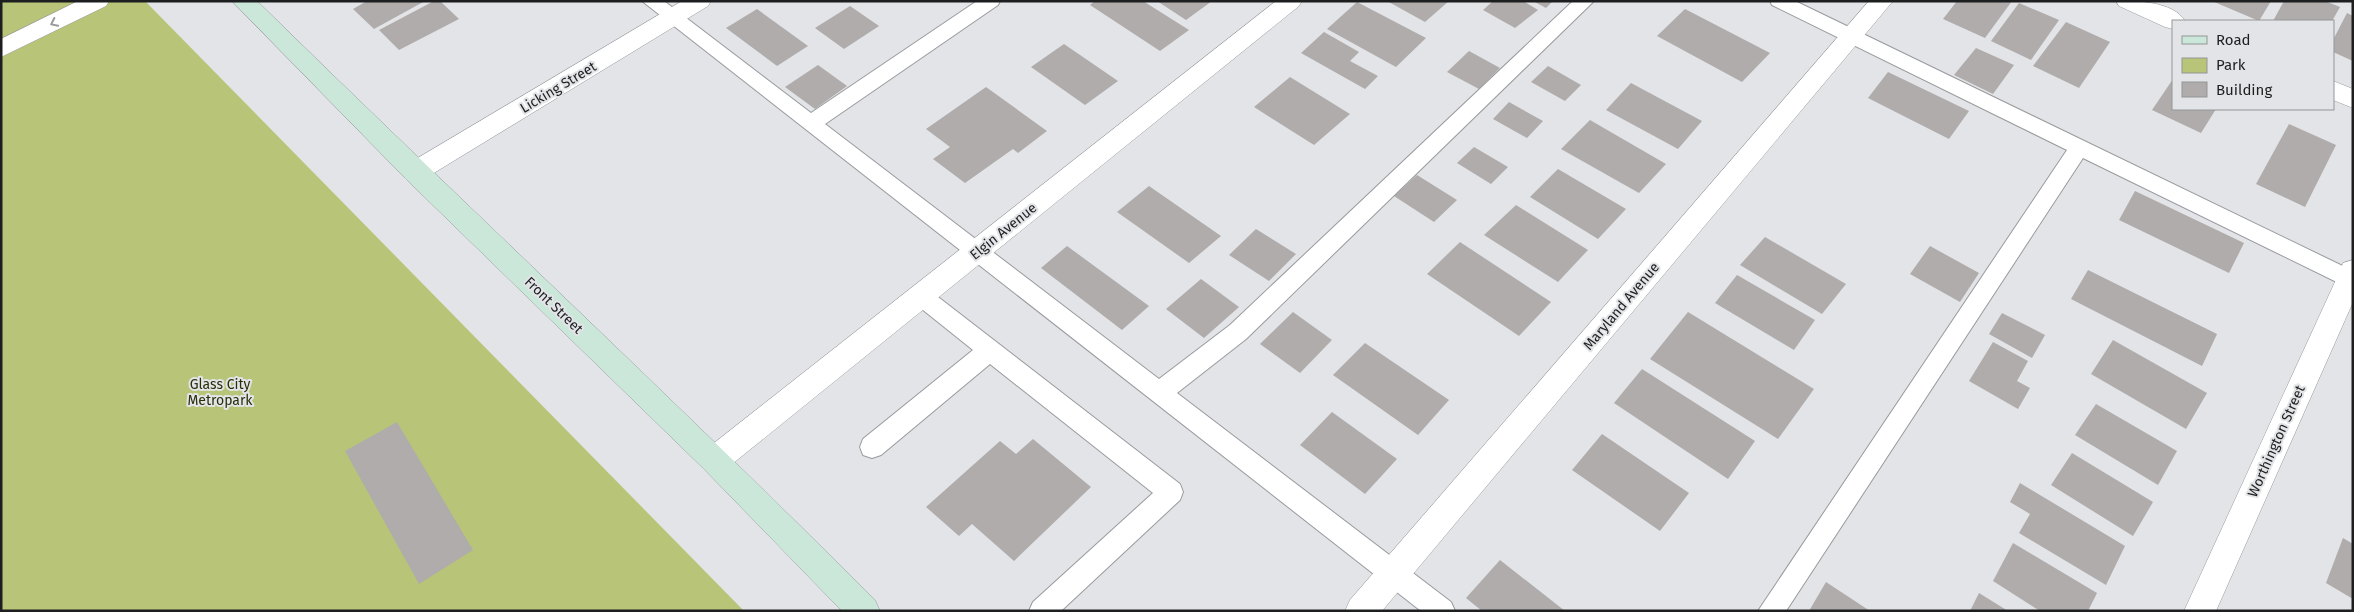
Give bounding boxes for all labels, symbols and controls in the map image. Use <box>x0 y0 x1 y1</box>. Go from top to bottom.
one-way arrow <box>50 17 59 27</box>
legend <box>2172 20 2334 110</box>
text: Road <box>2216 31 2251 49</box>
text: Park <box>2216 56 2246 74</box>
street label: Licking Street <box>517 58 600 117</box>
text: Building <box>2216 81 2272 99</box>
street label: Elgin Avenue <box>966 199 1040 264</box>
street label: Maryland Avenue <box>1580 259 1663 354</box>
street label: Front Street <box>521 273 587 338</box>
park label: Glass City Metropark <box>187 376 253 409</box>
street label: Worthington Street <box>2244 382 2309 500</box>

